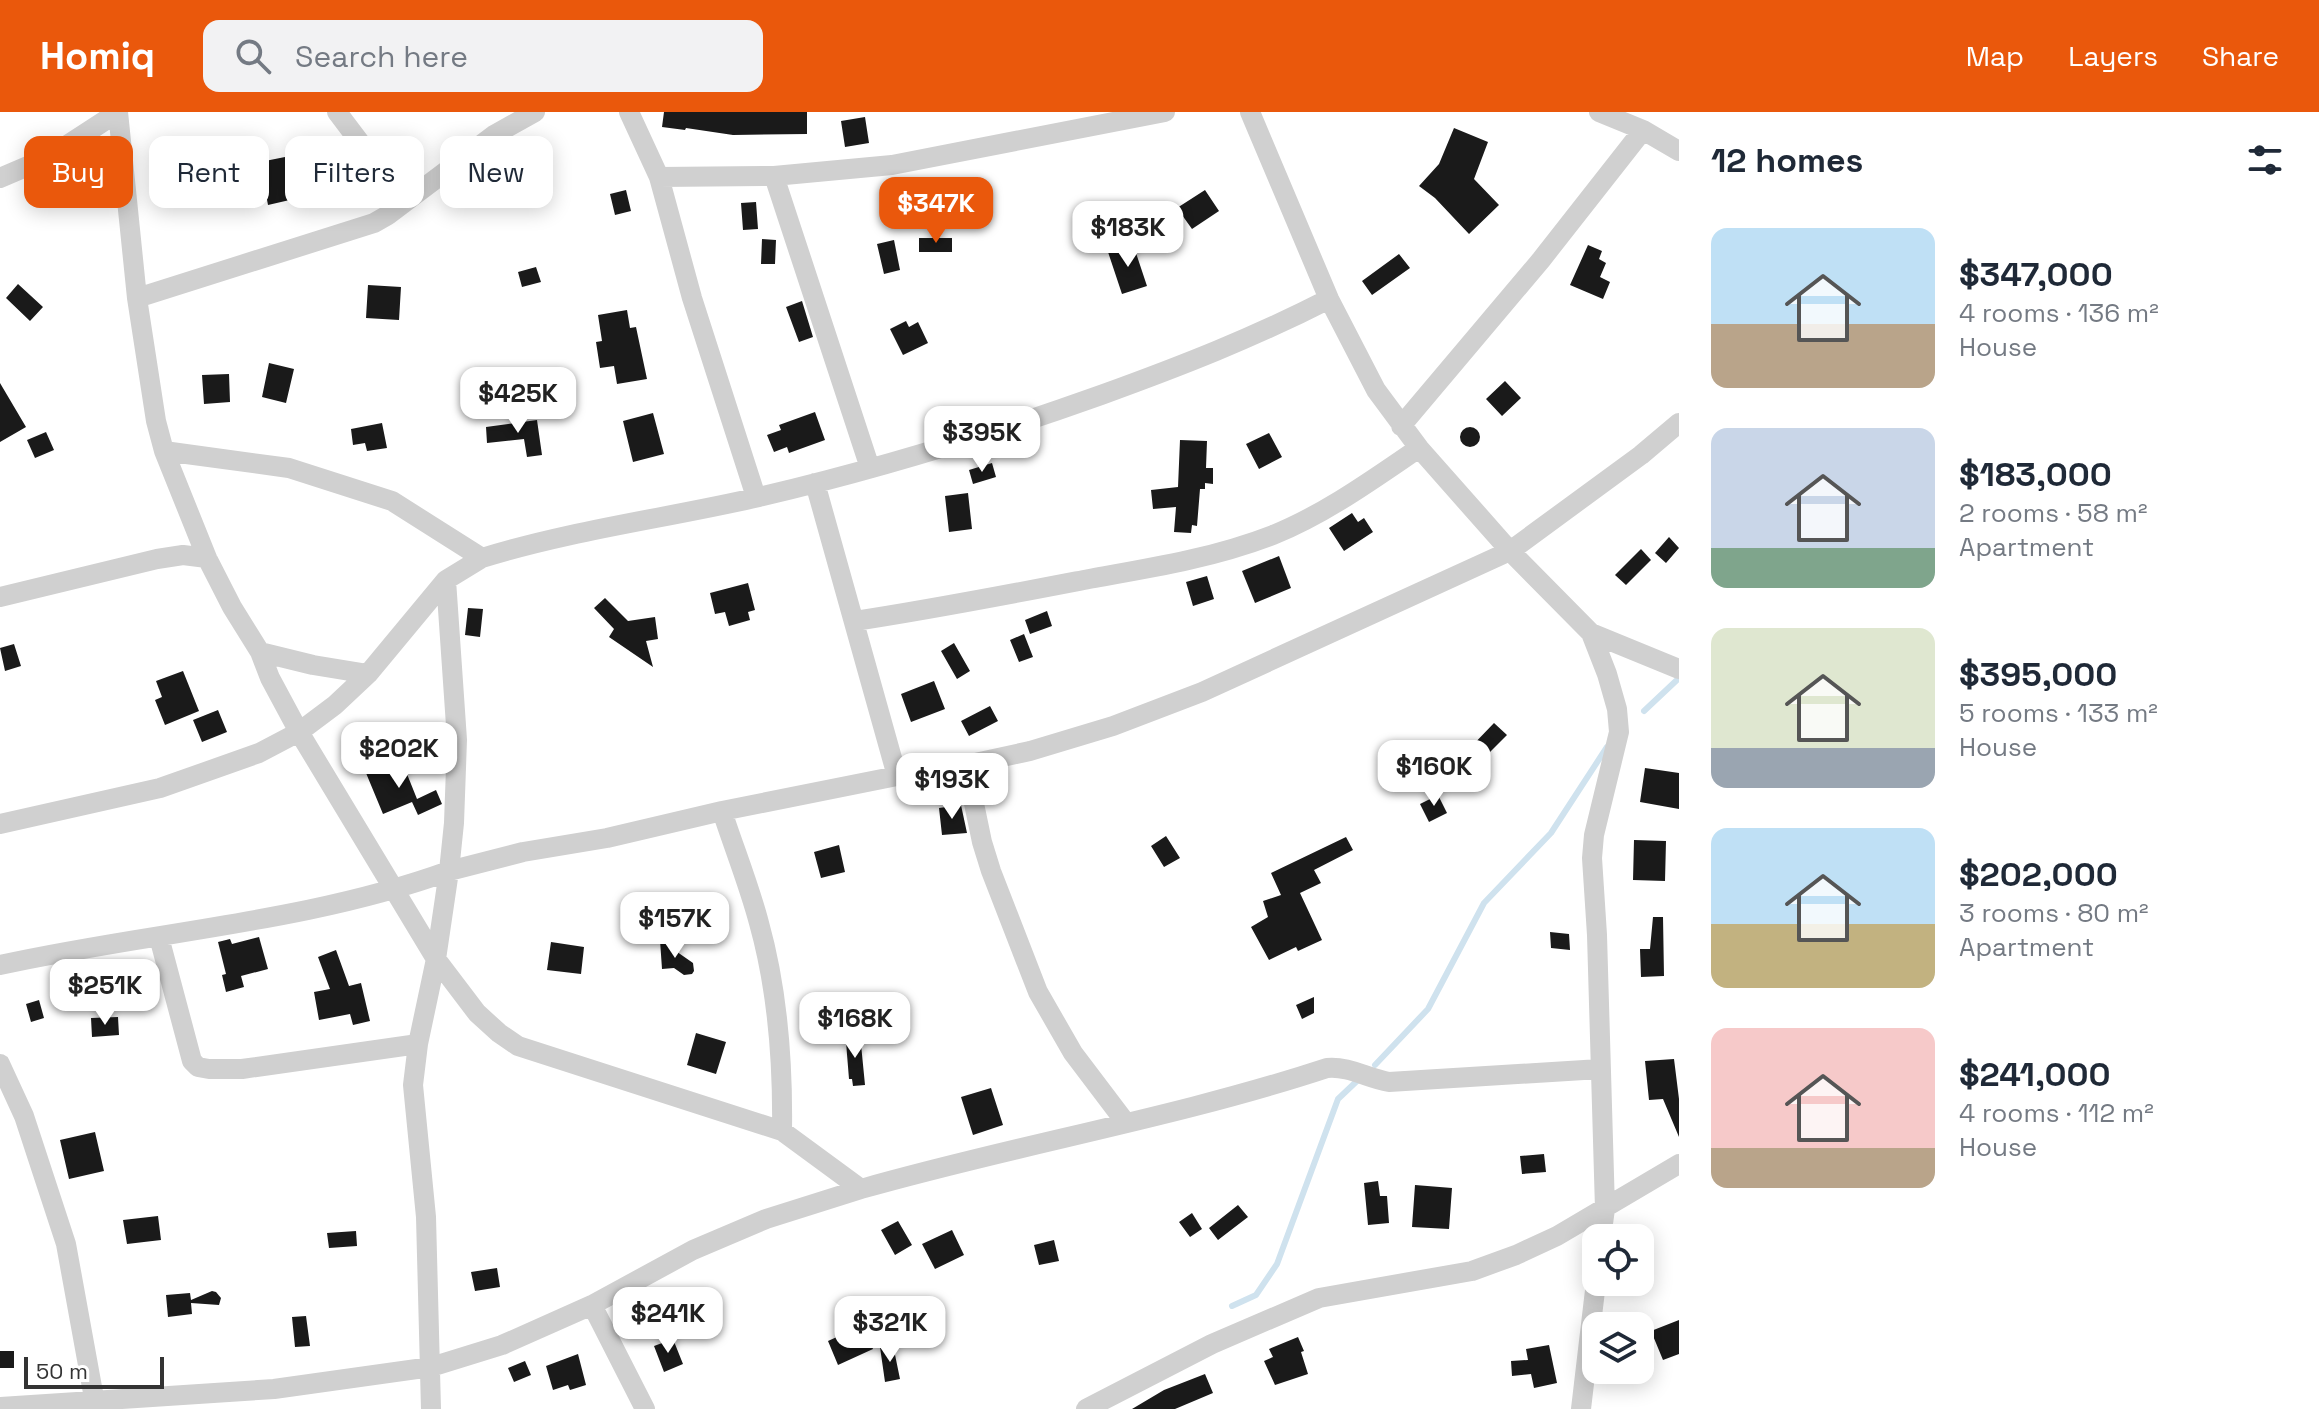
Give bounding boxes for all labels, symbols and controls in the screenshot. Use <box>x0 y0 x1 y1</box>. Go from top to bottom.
search box <box>203 20 763 92</box>
text: Homiq <box>40 32 155 80</box>
icon: search <box>231 34 275 78</box>
text: Search here <box>295 37 468 76</box>
text: Map <box>1966 38 2024 74</box>
text: Layers <box>2068 38 2158 74</box>
text: Share <box>2202 38 2279 74</box>
chip: Buy <box>24 136 133 208</box>
chip: Rent <box>149 136 269 208</box>
chip: Filters <box>285 136 424 208</box>
chip: New <box>440 136 553 208</box>
icon: filters <box>2243 138 2287 182</box>
text: 12 homes <box>1711 139 1863 182</box>
pin: $347K <box>880 177 992 245</box>
text: $347K <box>897 186 975 220</box>
pin: $183K <box>1072 201 1184 269</box>
text: $183K <box>1090 210 1166 244</box>
text: $347,000 <box>1959 253 2113 296</box>
icon: home <box>1775 260 1871 356</box>
text: 4 rooms · 136 m² <box>1959 296 2159 330</box>
text: House <box>1959 330 2037 364</box>
pin: $425K <box>462 367 574 435</box>
text: $425K <box>478 376 558 410</box>
pin: $395K <box>926 406 1038 474</box>
text: $395K <box>942 415 1022 449</box>
text: $183,000 <box>1959 453 2112 496</box>
icon: home <box>1775 460 1871 556</box>
text: 2 rooms · 58 m² <box>1959 496 2147 530</box>
text: Apartment <box>1959 530 2094 564</box>
text: $395,000 <box>1959 653 2117 696</box>
icon: home <box>1775 660 1871 756</box>
text: 5 rooms · 133 m² <box>1959 696 2158 730</box>
pin: $202K <box>343 722 455 790</box>
text: House <box>1959 730 2037 764</box>
text: $202K <box>359 731 439 765</box>
pin: $160K <box>1378 740 1490 808</box>
text: $160K <box>1396 749 1472 783</box>
pin: $193K <box>896 753 1008 821</box>
text: $193K <box>914 762 990 796</box>
text: $202,000 <box>1959 853 2118 896</box>
icon: home <box>1775 860 1871 956</box>
pin: $157K <box>619 892 731 960</box>
text: 3 rooms · 80 m² <box>1959 896 2149 930</box>
text: $157K <box>638 901 712 935</box>
text: Apartment <box>1959 930 2094 964</box>
pin: $251K <box>49 959 161 1027</box>
text: $251K <box>68 968 142 1002</box>
pin: $168K <box>799 992 911 1060</box>
text: $168K <box>817 1001 893 1035</box>
text: $241,000 <box>1959 1053 2111 1096</box>
icon: home <box>1775 1060 1871 1156</box>
text: 4 rooms · 112 m² <box>1959 1096 2154 1130</box>
text: House <box>1959 1130 2037 1164</box>
map controls <box>1582 1224 1654 1384</box>
button: locate <box>1582 1224 1654 1296</box>
pin: $241K <box>612 1287 724 1355</box>
text: $241K <box>631 1296 705 1330</box>
pin: $321K <box>834 1296 946 1364</box>
text: $321K <box>852 1305 928 1339</box>
button: layers <box>1582 1312 1654 1384</box>
scale bar <box>24 1353 164 1389</box>
text: 50 m <box>36 1357 88 1385</box>

